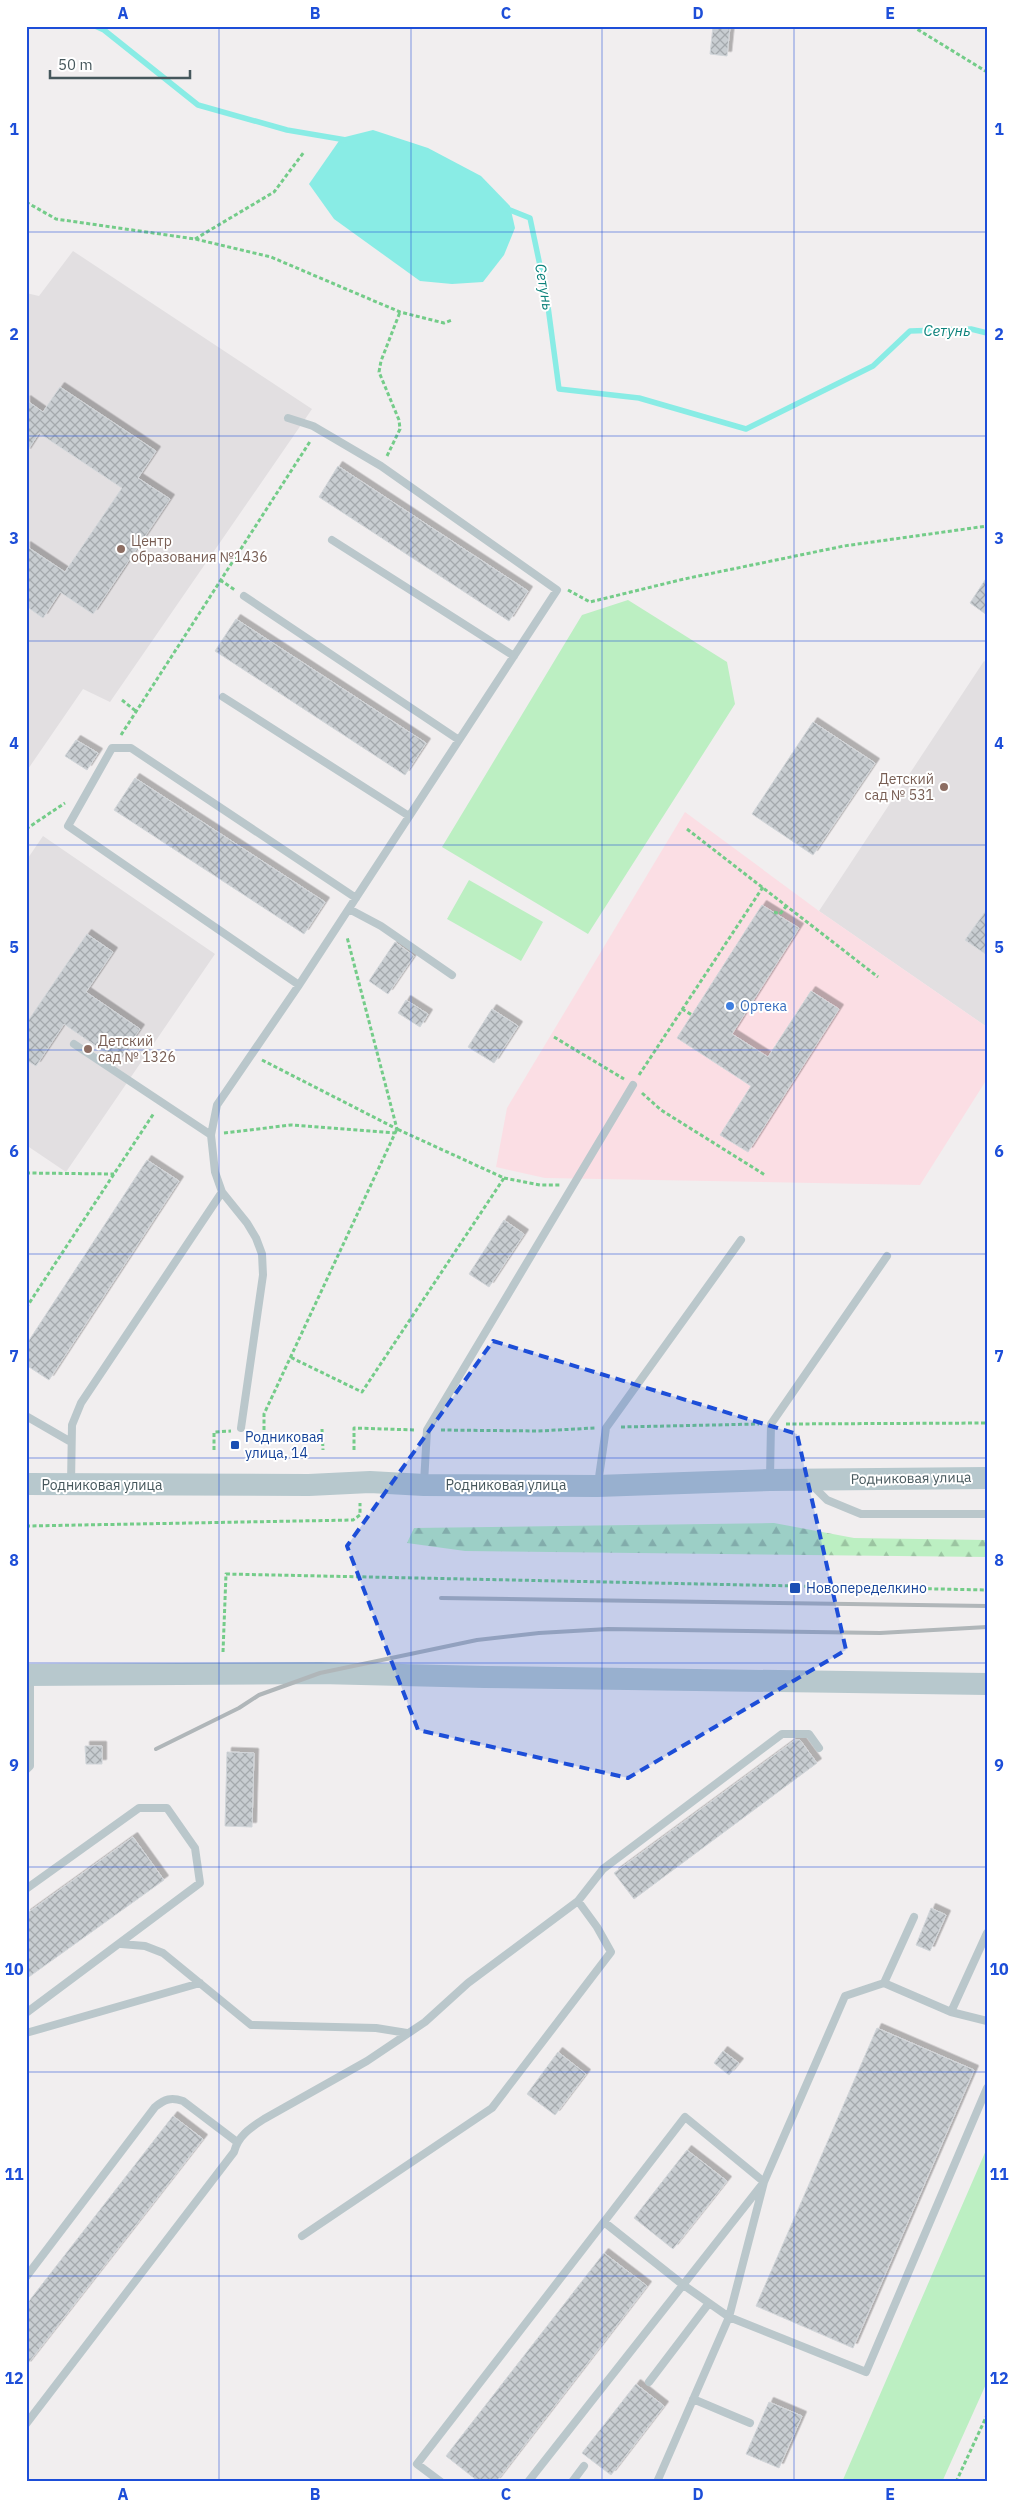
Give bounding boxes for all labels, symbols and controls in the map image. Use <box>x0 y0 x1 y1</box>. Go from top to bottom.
text: A <box>118 3 129 23</box>
text: B <box>310 3 321 23</box>
text: C <box>501 3 511 23</box>
text: D <box>692 3 704 23</box>
text: E <box>885 3 895 23</box>
scale bar <box>50 48 190 80</box>
text: 50 m <box>58 55 93 74</box>
text: 1 <box>9 119 19 139</box>
text: 1 <box>994 119 1004 139</box>
water label: Сетунь <box>531 262 558 312</box>
water label: Сетунь <box>924 321 970 340</box>
text: 2 <box>9 324 19 344</box>
text: 2 <box>994 324 1004 344</box>
text: 3 <box>9 528 19 548</box>
text: 3 <box>994 528 1004 548</box>
place label: Центр образования №1436 <box>131 532 268 566</box>
marker: Центр образования №1436 <box>115 543 127 555</box>
text: 4 <box>9 733 19 753</box>
text: 4 <box>994 733 1004 753</box>
place label: Детский сад № 531 <box>865 770 934 804</box>
marker: Детский сад № 531 <box>938 781 950 793</box>
text: 5 <box>9 937 19 957</box>
text: 5 <box>994 937 1004 957</box>
place label: Ортека <box>740 997 788 1015</box>
marker: Ортека <box>724 1000 736 1012</box>
place label: Детский сад № 1326 <box>98 1032 176 1066</box>
marker: Детский сад № 1326 <box>82 1043 94 1055</box>
text: 6 <box>9 1141 19 1161</box>
text: 6 <box>994 1141 1004 1161</box>
text: 7 <box>9 1346 19 1366</box>
text: 7 <box>994 1346 1004 1366</box>
place label: Родниковая улица, 14 <box>245 1428 324 1462</box>
marker: Родниковая улица, 14 <box>229 1439 241 1451</box>
street label: Родниковая улица <box>850 1468 972 1488</box>
street label: Родниковая улица <box>42 1476 163 1494</box>
street label: Родниковая улица <box>446 1476 567 1494</box>
text: 8 <box>9 1550 19 1570</box>
text: 8 <box>994 1550 1004 1570</box>
place label: Новопеределкино <box>806 1579 927 1597</box>
marker: Новопеределкино <box>788 1581 802 1595</box>
text: 9 <box>9 1755 19 1775</box>
text: 9 <box>994 1755 1004 1775</box>
text: 10 <box>4 1959 24 1979</box>
text: 10 <box>989 1959 1009 1979</box>
text: 11 <box>4 2164 24 2184</box>
text: 11 <box>989 2164 1009 2184</box>
text: 12 <box>4 2368 24 2388</box>
text: 12 <box>989 2368 1009 2388</box>
text: A <box>118 2484 129 2504</box>
text: B <box>310 2484 321 2504</box>
text: C <box>501 2484 511 2504</box>
text: D <box>692 2484 704 2504</box>
text: E <box>885 2484 895 2504</box>

